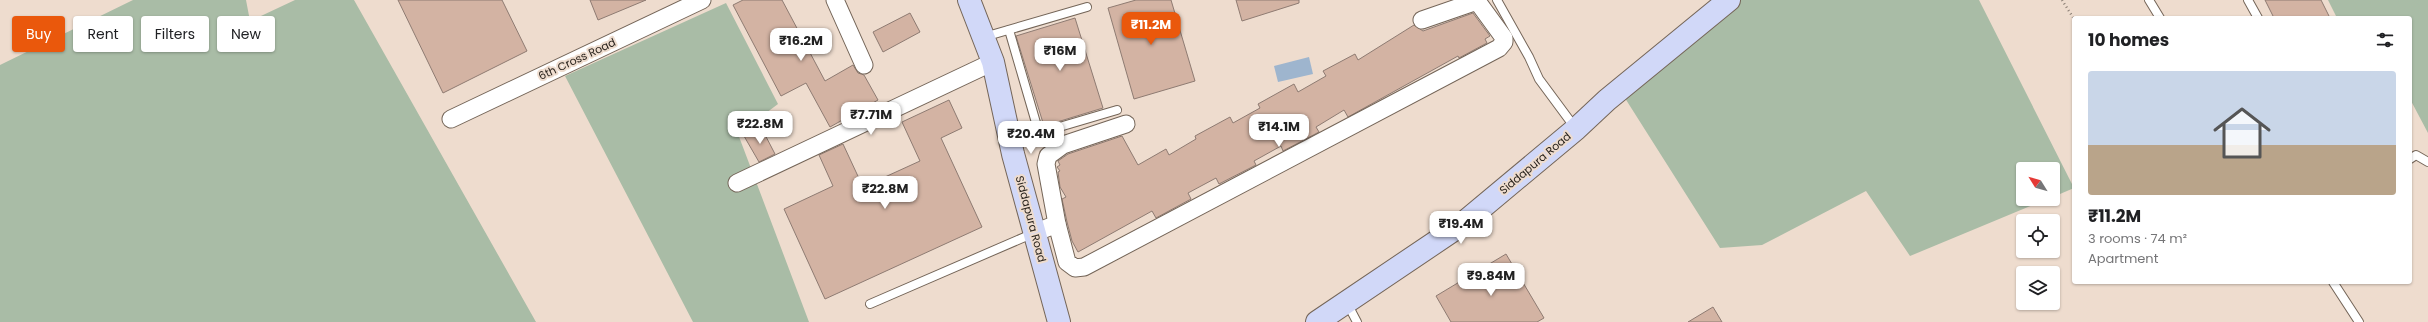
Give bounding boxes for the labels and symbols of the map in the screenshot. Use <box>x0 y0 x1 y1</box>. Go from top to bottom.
pin: ₹11.2M <box>1118 12 1184 46</box>
pin: ₹16.2M <box>768 28 834 62</box>
street label: 6th Cross Road <box>536 34 618 84</box>
pin: ₹16M <box>1036 38 1084 72</box>
pin: ₹7.71M <box>838 102 904 136</box>
pin: ₹22.8M <box>727 111 793 145</box>
pin: ₹14.1M <box>1246 114 1312 148</box>
pin: ₹20.4M <box>998 121 1064 155</box>
street label: Siddapura Road <box>1496 128 1574 198</box>
north arrow <box>2016 162 2060 206</box>
street label: Siddapura Road <box>1012 174 1050 264</box>
pin: ₹22.8M <box>852 176 918 210</box>
pin: ₹19.4M <box>1428 211 1494 245</box>
pin: ₹9.84M <box>1458 263 1524 297</box>

